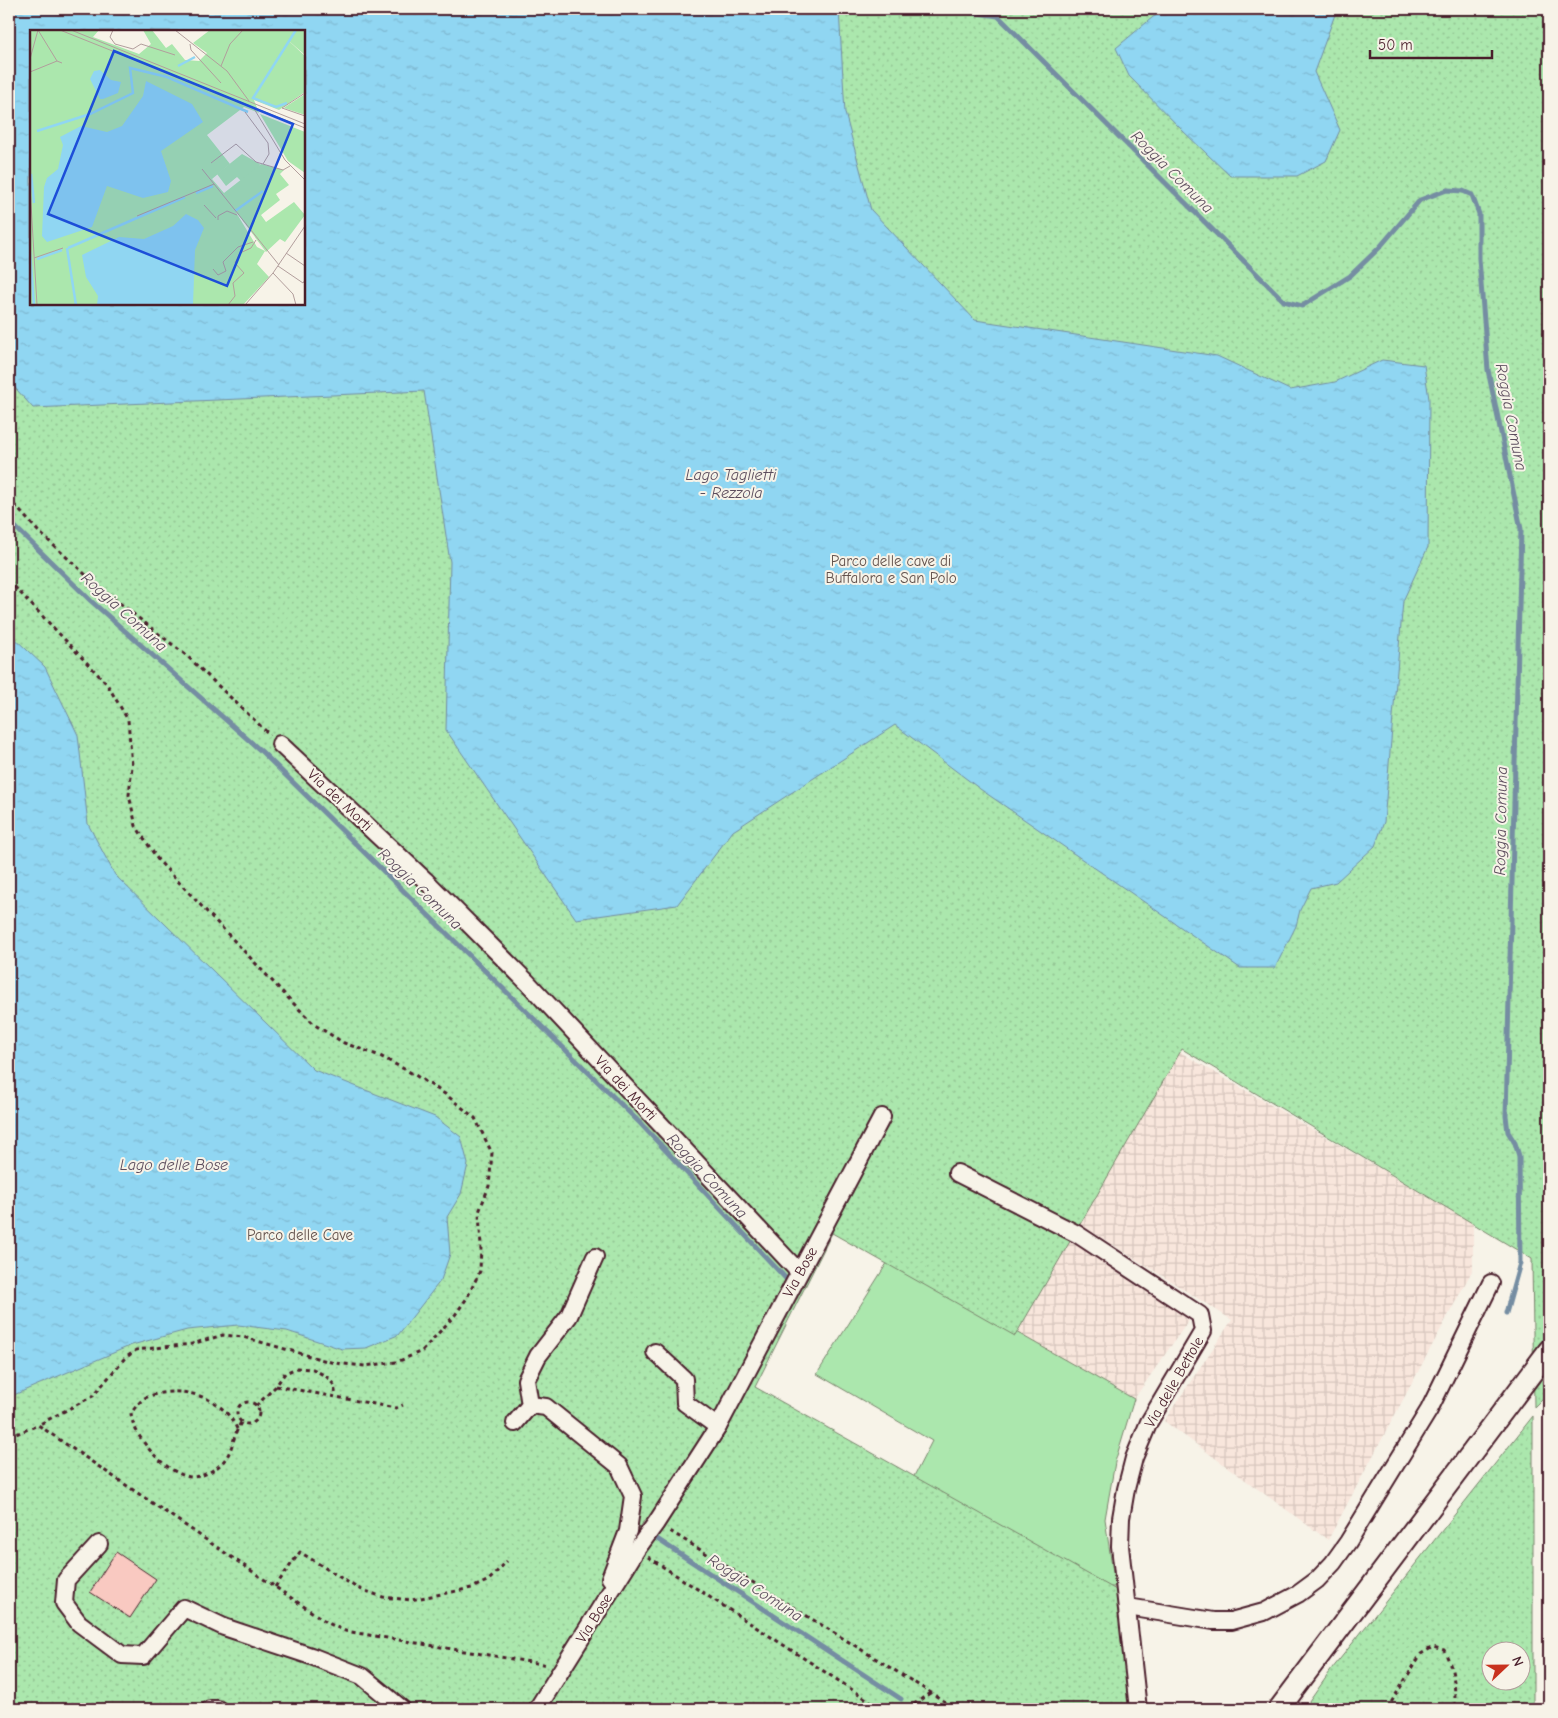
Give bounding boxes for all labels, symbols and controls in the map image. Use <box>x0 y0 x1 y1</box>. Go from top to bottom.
scale bar <box>1370 28 1493 60</box>
inset map <box>30 30 305 305</box>
text: 50 m <box>1378 36 1413 54</box>
water label: Roggia Comuna <box>1127 127 1217 217</box>
water label: Roggia Comuna <box>1492 362 1530 472</box>
water label: Lago Taglietti - Rezzola <box>686 466 777 502</box>
park label: Parco delle cave di Buffalora e San Polo <box>825 552 957 587</box>
water label: Roggia Comuna <box>77 569 171 655</box>
street label: Via dei Morti <box>304 765 376 835</box>
water label: Roggia Comuna <box>1491 766 1511 876</box>
water label: Roggia Comuna <box>375 845 465 933</box>
street label: Via dei Morti <box>591 1052 661 1124</box>
water label: Roggia Comuna <box>663 1130 751 1222</box>
water label: Lago delle Bose <box>120 1156 228 1174</box>
park label: Parco delle Cave <box>247 1226 354 1244</box>
street label: Via Bose <box>779 1243 821 1300</box>
street label: Via delle Bettole <box>1141 1333 1208 1431</box>
water label: Roggia Comuna <box>704 1551 806 1625</box>
street label: Via Bose <box>572 1589 616 1646</box>
north arrow <box>1480 1640 1530 1690</box>
text: N <box>1508 1654 1527 1669</box>

